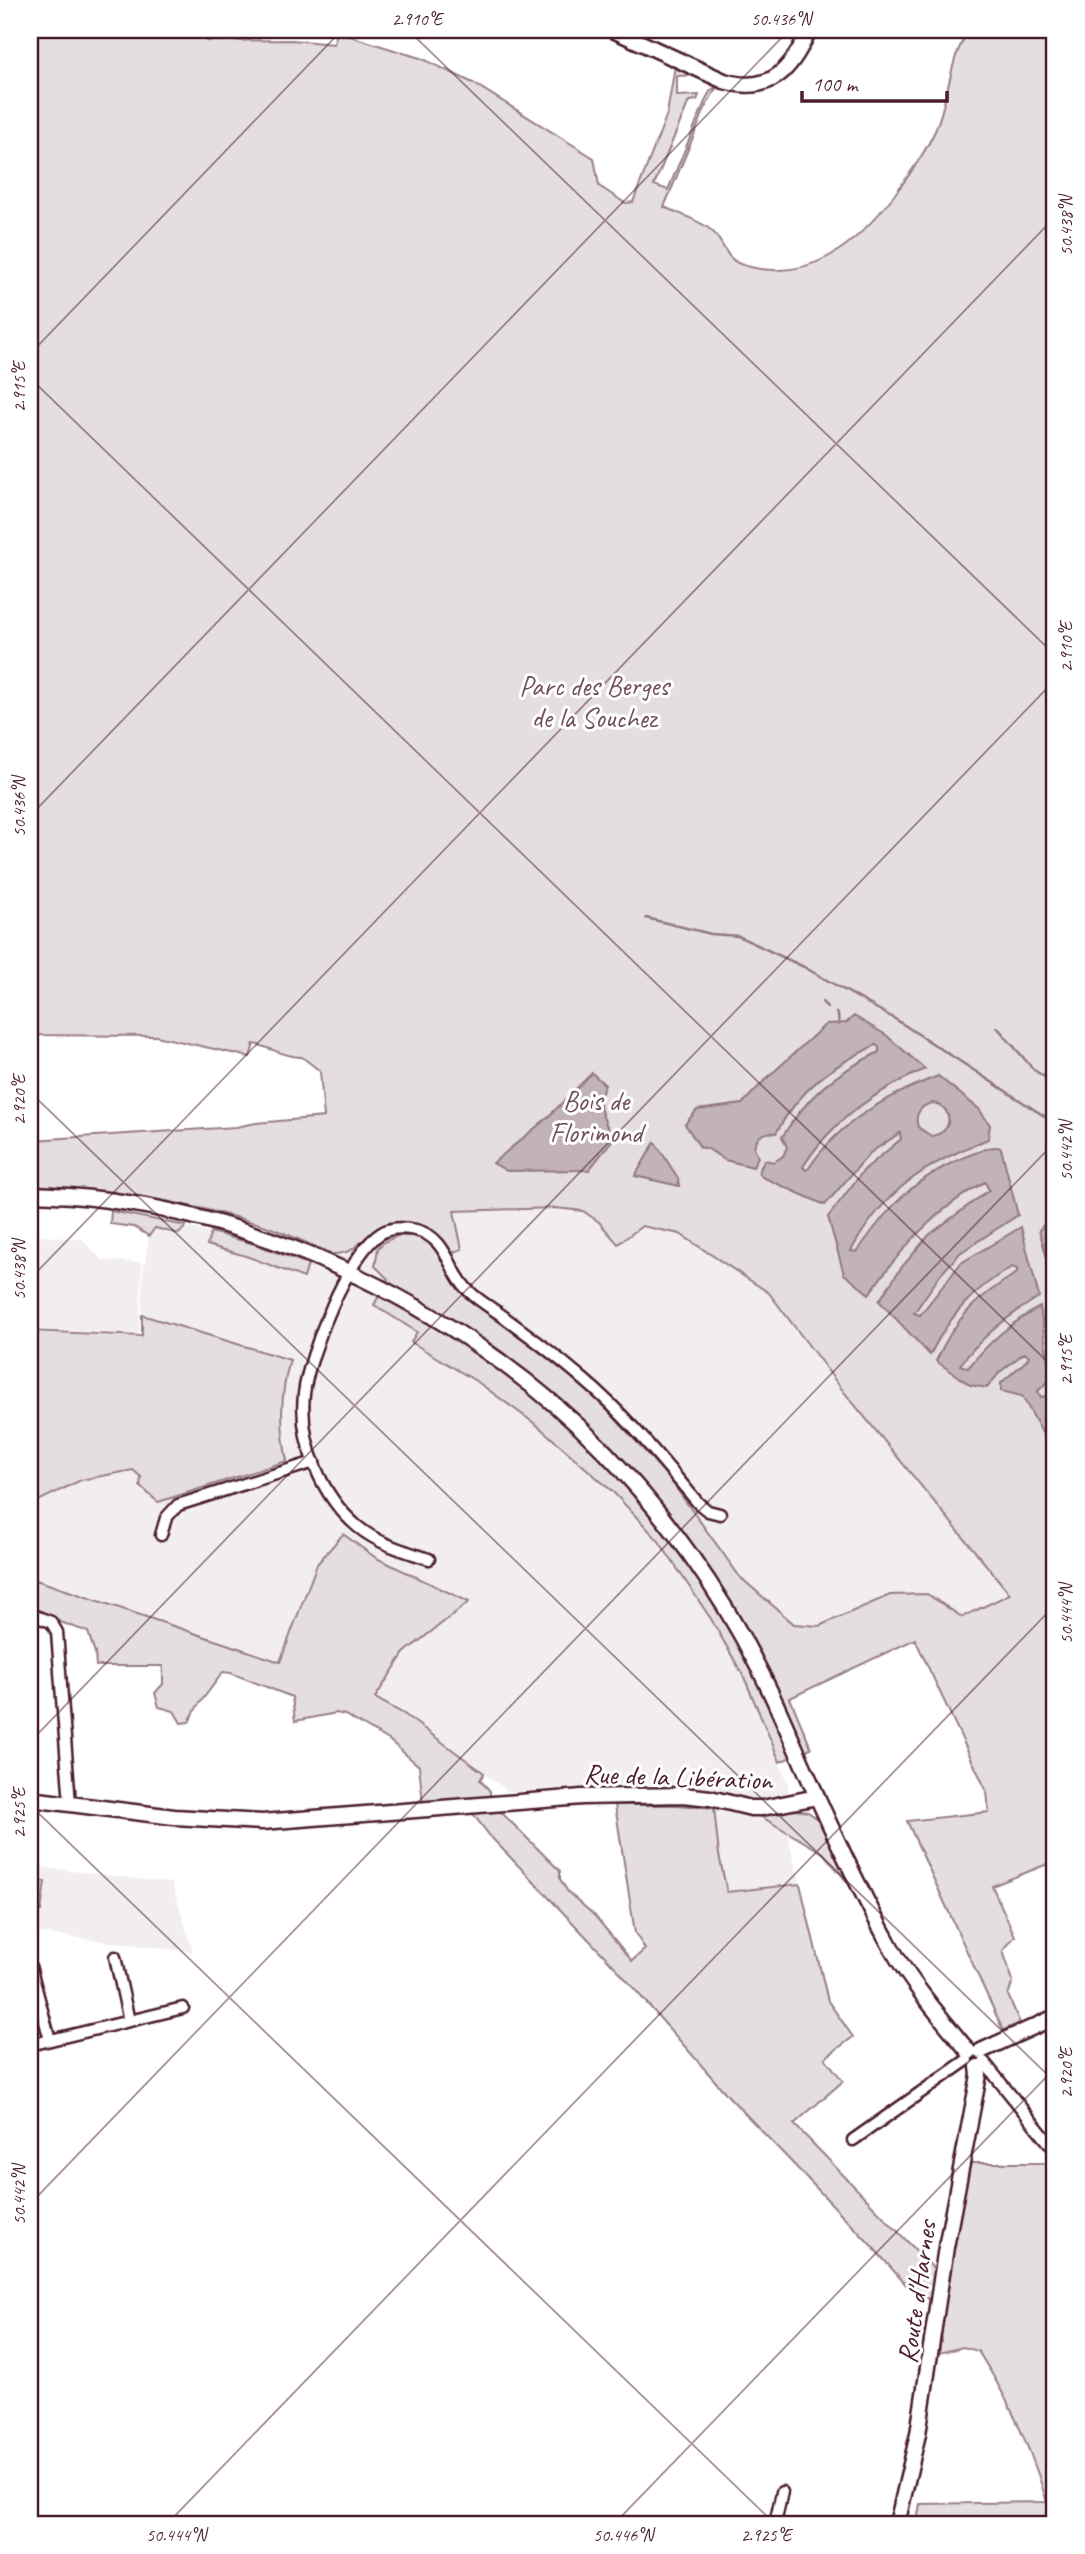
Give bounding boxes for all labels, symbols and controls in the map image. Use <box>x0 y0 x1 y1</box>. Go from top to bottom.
text: 2.910°E <box>392 8 445 30</box>
text: 50.436°N <box>751 8 814 30</box>
scale bar <box>802 60 947 104</box>
text: 100 m <box>812 71 859 97</box>
text: 50.438°N <box>1055 193 1077 256</box>
text: 2.915°E <box>8 359 30 412</box>
text: 2.910°E <box>1055 619 1077 672</box>
park label: Parc des Berges de la Souchez <box>519 668 671 735</box>
text: 50.436°N <box>8 774 30 837</box>
text: 2.920°E <box>8 1072 30 1125</box>
park label: Bois de Florimond <box>550 1083 646 1150</box>
text: 50.442°N <box>1055 1118 1077 1181</box>
text: 50.438°N <box>8 1237 30 1300</box>
text: 2.915°E <box>1055 1332 1077 1385</box>
text: 50.444°N <box>1055 1581 1077 1644</box>
street label: Rue de la Libération <box>583 1756 774 1797</box>
text: 2.925°E <box>8 1785 30 1838</box>
text: 2.920°E <box>1055 2045 1077 2098</box>
text: 50.442°N <box>8 2162 30 2225</box>
street label: Route d'Harnes <box>889 2216 944 2366</box>
text: 50.444°N <box>146 2524 209 2546</box>
text: 50.446°N <box>593 2524 656 2546</box>
text: 2.925°E <box>741 2524 794 2546</box>

